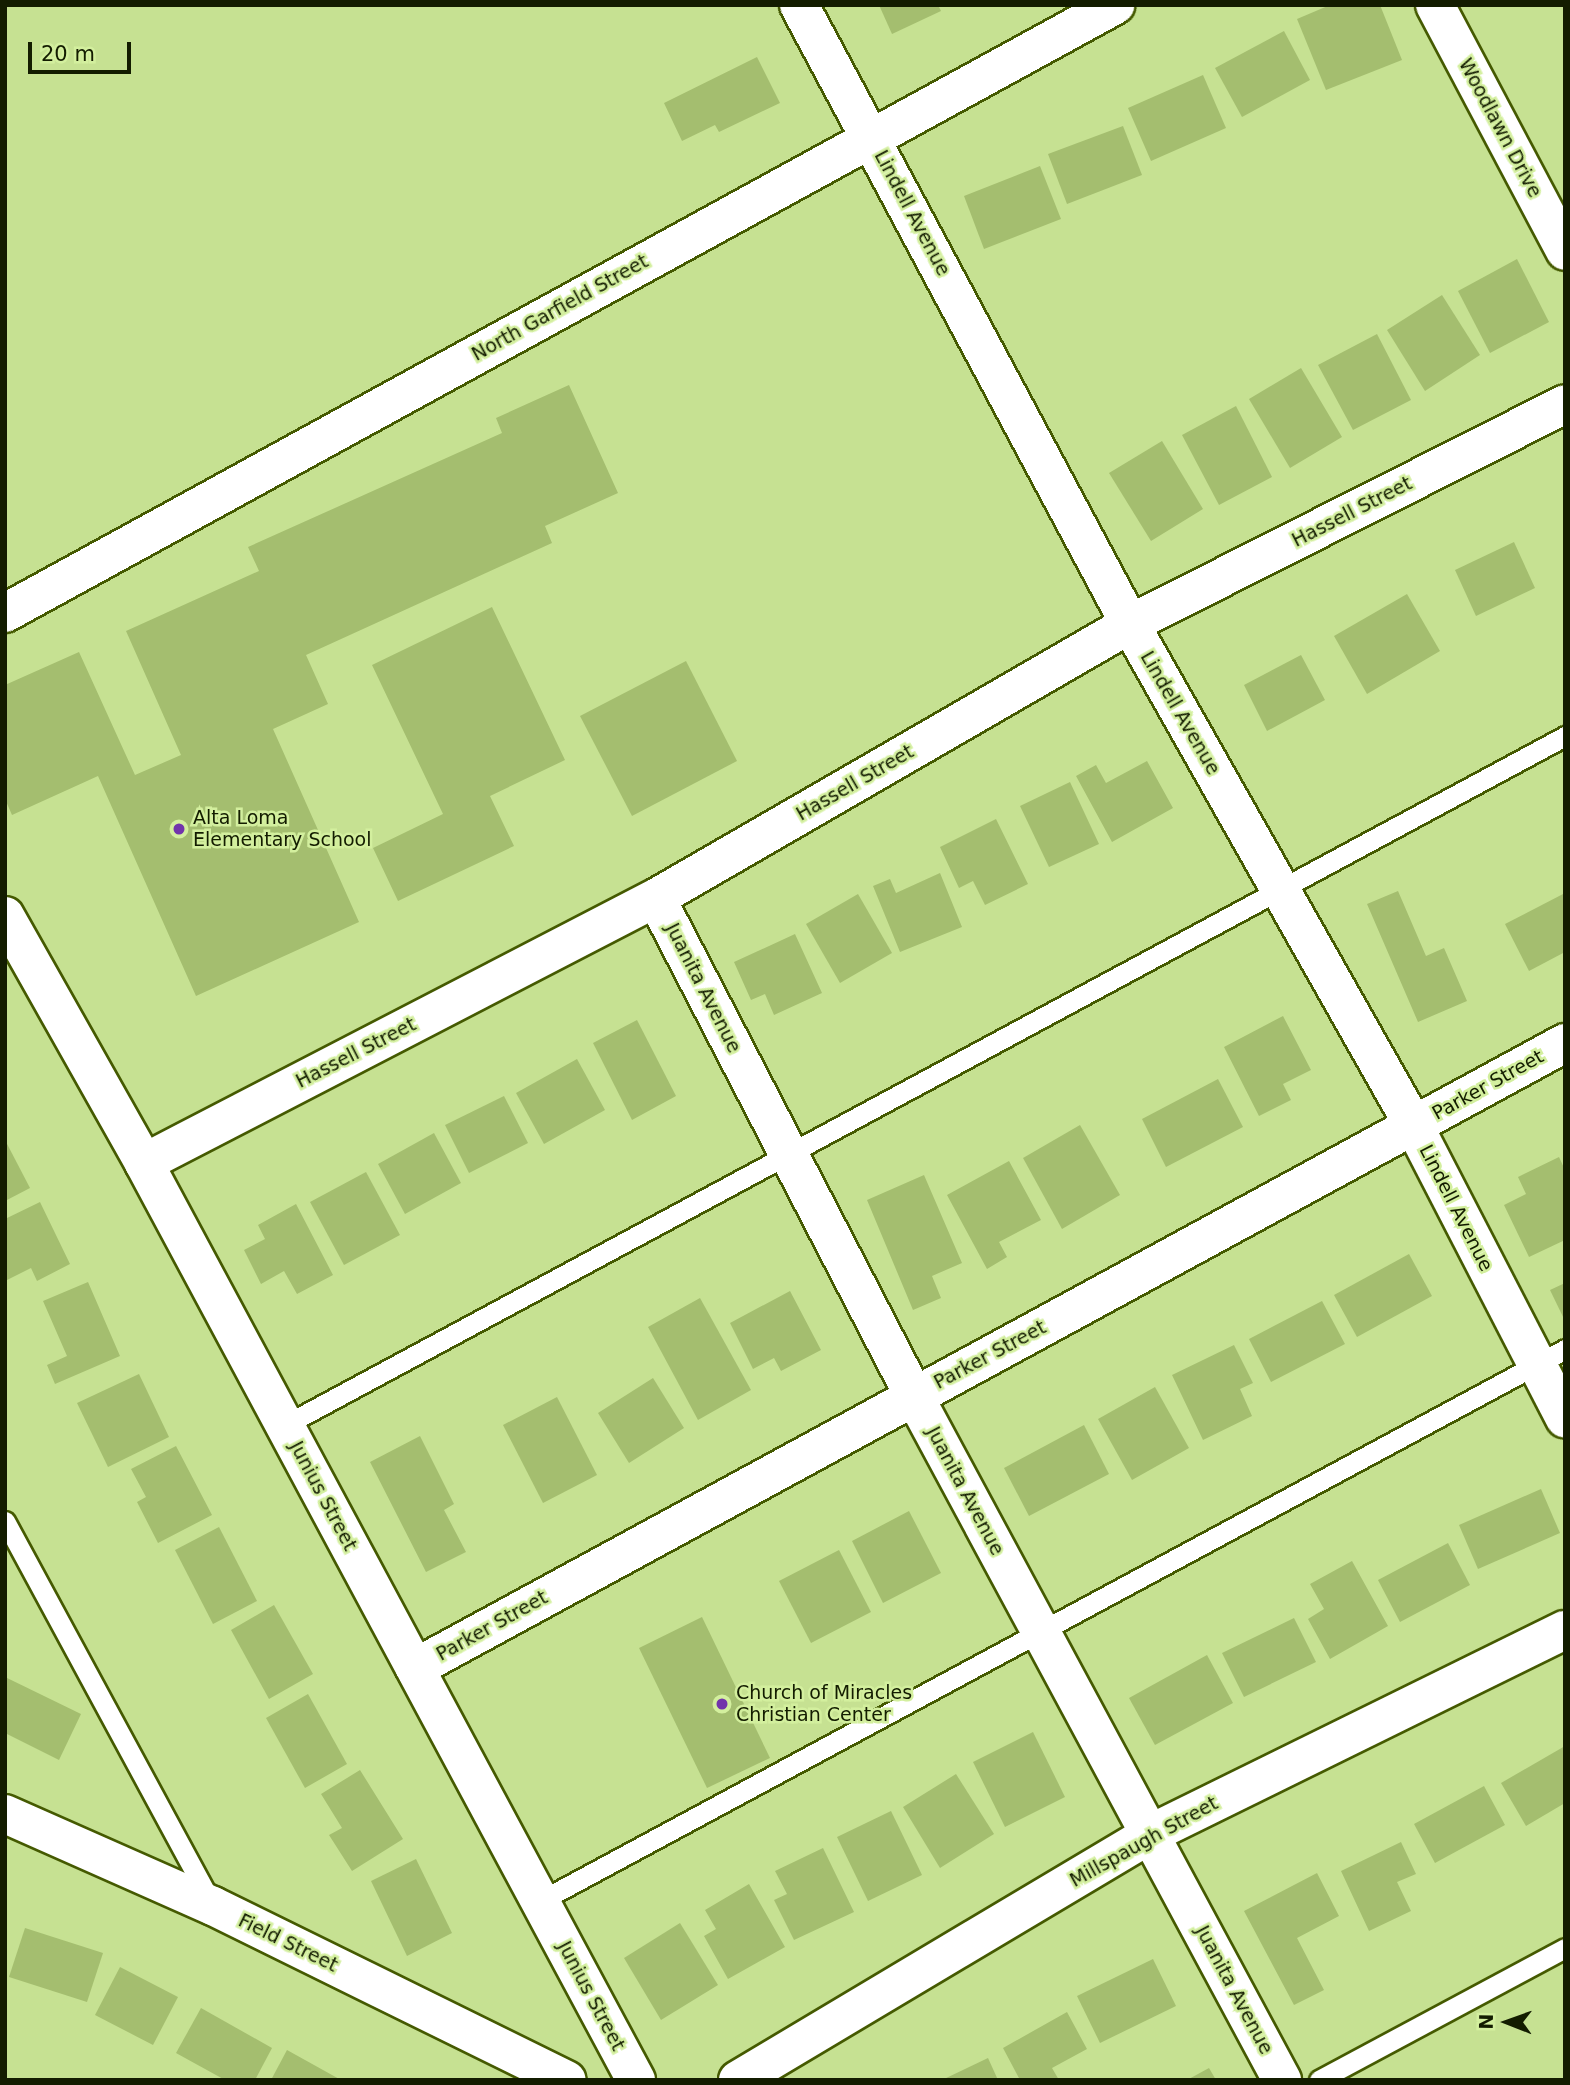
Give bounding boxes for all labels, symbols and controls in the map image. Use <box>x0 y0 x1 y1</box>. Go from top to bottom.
scale bar <box>32 28 135 72</box>
text: 20 m <box>41 42 95 66</box>
street label: Woodlawn Drive <box>1454 55 1546 201</box>
street label: Lindell Avenue <box>869 146 955 280</box>
street label: North Garfield Street <box>468 250 652 366</box>
street label: Hassell Street <box>1288 472 1416 552</box>
street label: Lindell Avenue <box>1135 647 1225 779</box>
street label: Hassell Street <box>792 740 918 826</box>
place label: Alta Loma Elementary School <box>193 807 371 851</box>
marker: Alta Loma Elementary School <box>171 821 187 837</box>
street label: Juanita Avenue <box>661 919 745 1057</box>
street label: Hassell Street <box>292 1013 420 1093</box>
street label: Parker Street <box>1428 1045 1548 1125</box>
street label: Lindell Avenue <box>1414 1141 1498 1275</box>
street label: Parker Street <box>930 1316 1050 1394</box>
street label: Juanita Avenue <box>922 1423 1008 1559</box>
street label: Junius Street <box>285 1437 361 1555</box>
street label: Parker Street <box>432 1586 552 1666</box>
place label: Church of Miracles Christian Center <box>736 1682 912 1726</box>
marker: Church of Miracles Christian Center <box>714 1696 730 1712</box>
street label: Millspaugh Street <box>1066 1792 1222 1892</box>
street label: Field Street <box>235 1909 341 1977</box>
street label: Juanita Avenue <box>1191 1922 1277 2058</box>
street label: Junius Street <box>553 1937 629 2055</box>
north arrow <box>1472 1987 1542 2057</box>
text: N <box>1475 2013 1497 2030</box>

